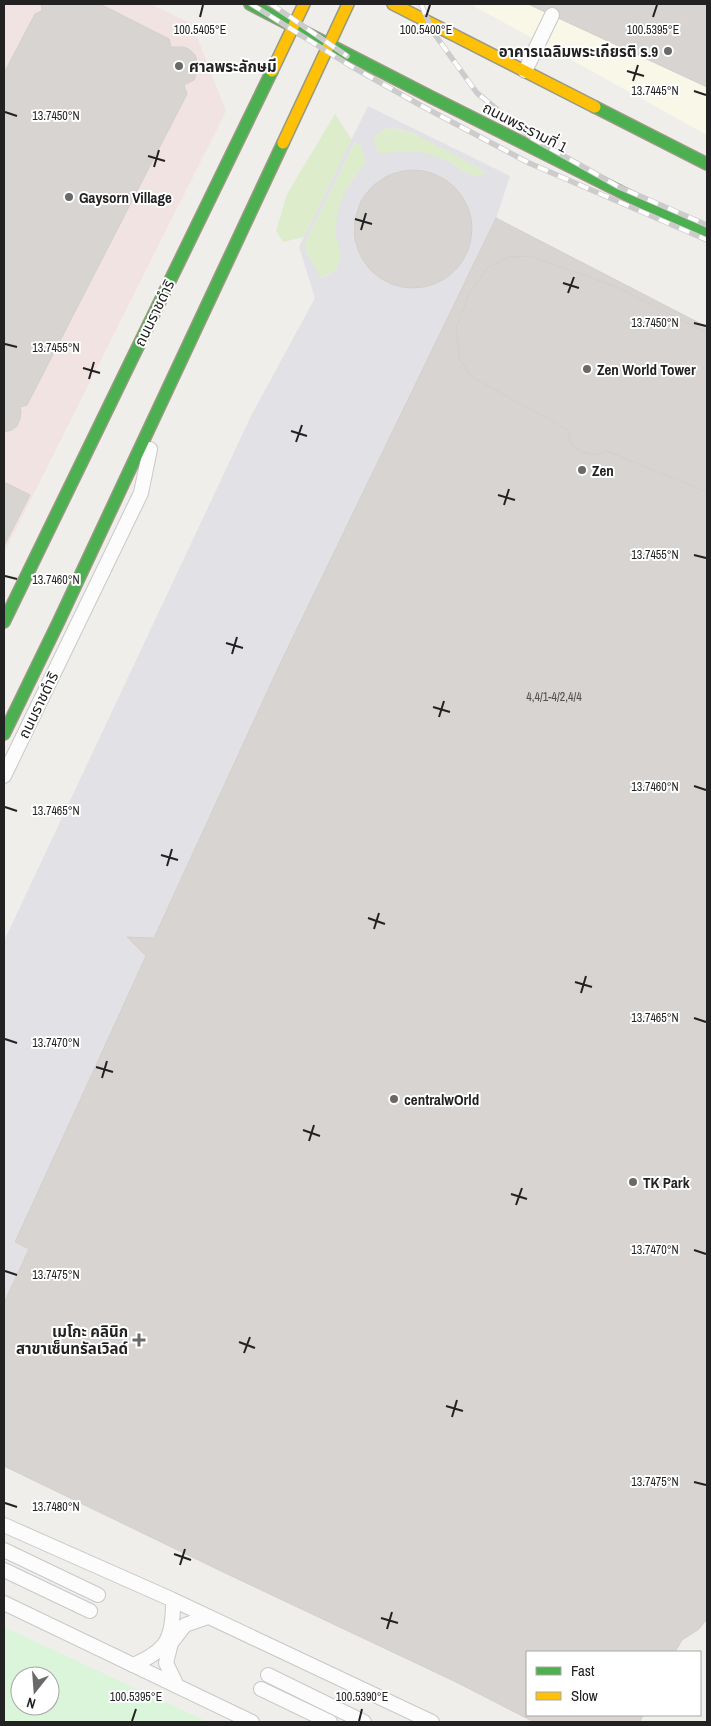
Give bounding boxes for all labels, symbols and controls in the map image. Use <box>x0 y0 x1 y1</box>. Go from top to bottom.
text: 100.5405°E <box>174 22 226 38</box>
text: 100.5400°E <box>400 22 452 38</box>
text: 100.5395°E <box>627 22 679 38</box>
place label: อาคารเฉลิมพระเกียรติ ร.9 <box>499 41 658 62</box>
marker: อาคารเฉลิมพระเกียรติ ร.9 <box>662 45 674 57</box>
place label: ศาลพระลักษมี <box>189 56 277 77</box>
marker: ศาลพระลักษมี <box>173 60 185 72</box>
text: 13.7445°N <box>631 83 679 99</box>
street label: ถนนพระรามที่ 1 <box>479 97 571 157</box>
text: 13.7450°N <box>32 108 80 124</box>
place label: Gaysorn Village <box>79 187 172 208</box>
marker: Gaysorn Village <box>63 191 75 203</box>
street label: ถนนราชดำริ <box>129 276 179 350</box>
text: 13.7450°N <box>631 315 679 331</box>
text: 13.7455°N <box>32 340 80 356</box>
place label: Zen World Tower <box>597 359 696 380</box>
marker: Zen World Tower <box>581 363 593 375</box>
place label: Zen <box>592 460 614 481</box>
marker: Zen <box>576 464 588 476</box>
text: 13.7455°N <box>631 547 679 563</box>
text: 13.7460°N <box>32 572 80 588</box>
street label: ถนนราชดำริ <box>13 668 63 742</box>
house number: 4,4/1-4/2,4/4 <box>526 689 582 705</box>
text: 13.7460°N <box>631 779 679 795</box>
text: 13.7465°N <box>32 803 80 819</box>
text: 13.7465°N <box>631 1010 679 1026</box>
text: 13.7470°N <box>32 1035 80 1051</box>
place label: centralwOrld <box>404 1089 479 1110</box>
marker: centralwOrld <box>388 1093 400 1105</box>
place label: TK Park <box>643 1172 690 1193</box>
marker: TK Park <box>627 1176 639 1188</box>
text: 13.7470°N <box>631 1242 679 1258</box>
text: 13.7475°N <box>32 1267 80 1283</box>
place label: เมโกะ คลินิก สาขาเซ็นทรัลเวิลด์ <box>16 1321 128 1359</box>
marker: เมโกะ คลินิก สาขาเซ็นทรัลเวิลด์ <box>132 1333 146 1347</box>
text: 13.7475°N <box>631 1474 679 1490</box>
text: 13.7480°N <box>32 1499 80 1515</box>
legend <box>526 1651 701 1716</box>
text: Fast <box>571 1660 595 1681</box>
north arrow <box>10 1666 60 1716</box>
text: Slow <box>571 1685 598 1706</box>
text: 100.5395°E <box>110 1689 162 1705</box>
text: 100.5390°E <box>336 1689 388 1705</box>
text: N <box>25 1694 38 1713</box>

